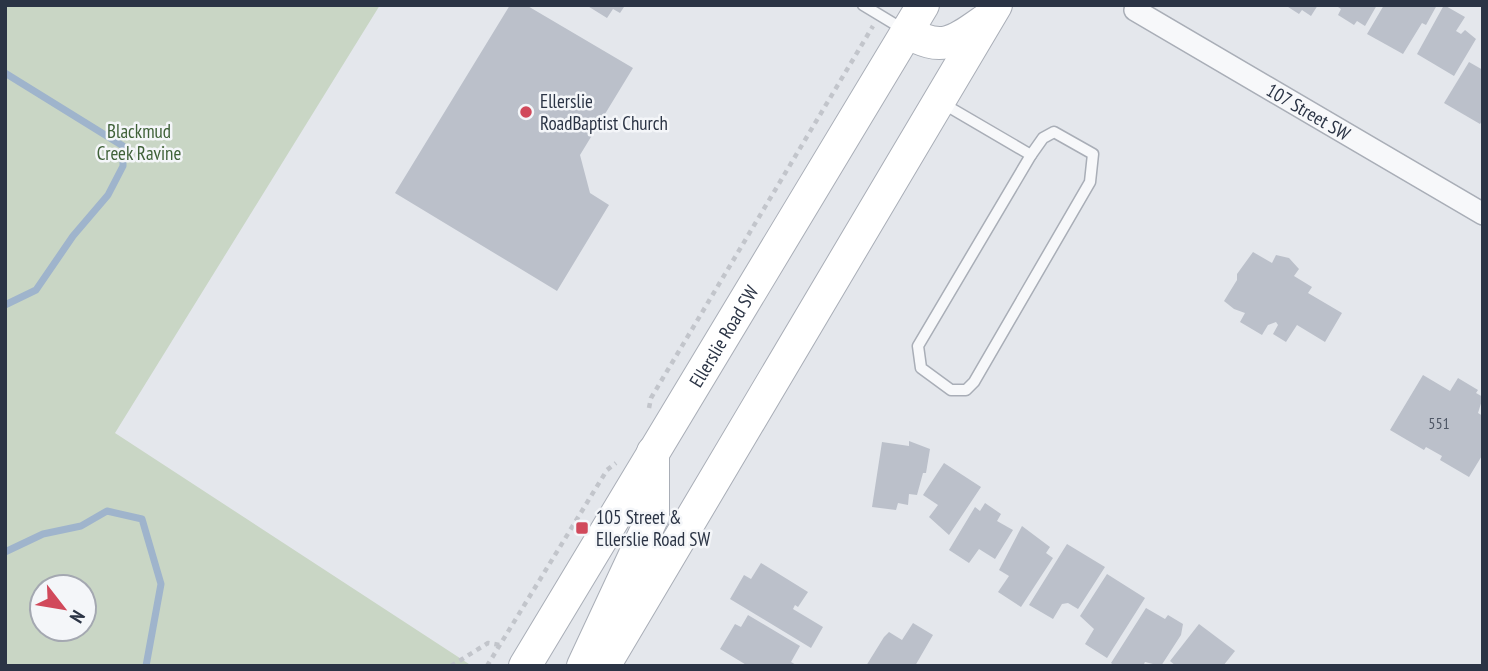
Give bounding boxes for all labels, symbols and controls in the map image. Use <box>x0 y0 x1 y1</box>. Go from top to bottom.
street label: 107 Street SW <box>1262 78 1355 146</box>
place label: Ellerslie RoadBaptist Church <box>540 89 668 135</box>
marker: Ellerslie RoadBaptist Church <box>518 104 534 120</box>
park label: Blackmud Creek Ravine <box>97 119 181 165</box>
street label: Ellerslie Road SW <box>684 281 763 391</box>
house number: 551 <box>1428 413 1450 433</box>
place label: 105 Street & Ellerslie Road SW <box>596 505 710 551</box>
marker: 105 Street & Ellerslie Road SW <box>574 520 590 536</box>
north arrow <box>28 573 98 643</box>
text: N <box>65 606 91 627</box>

